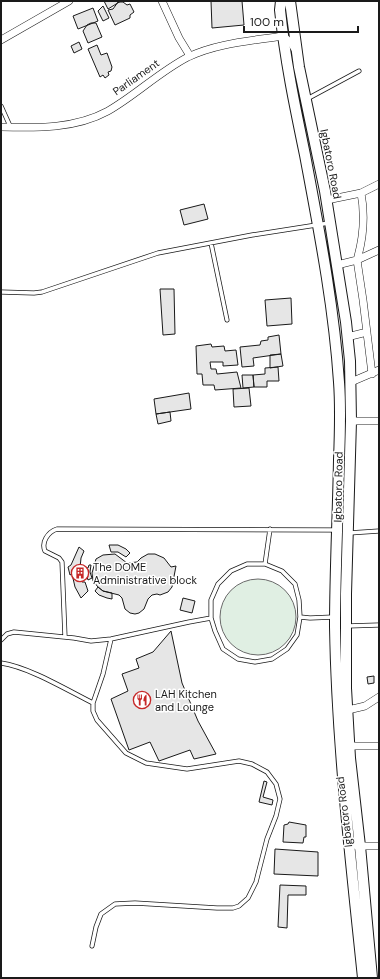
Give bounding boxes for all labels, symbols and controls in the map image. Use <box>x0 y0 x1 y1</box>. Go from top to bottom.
scale bar <box>244 8 358 34</box>
text: 100 m <box>250 14 284 30</box>
street label: Parliament <box>110 56 162 98</box>
street label: Igbatoro Road <box>317 128 345 200</box>
street label: Igbatoro Road <box>330 451 346 523</box>
place label: The DOME Administrative block <box>93 560 198 587</box>
building icon: The DOME Administrative block <box>70 563 90 583</box>
place label: LAH Kitchen and Lounge <box>155 687 217 714</box>
restaurant icon: LAH Kitchen and Lounge <box>132 690 152 710</box>
street label: Igbatoro Road <box>333 776 355 848</box>

